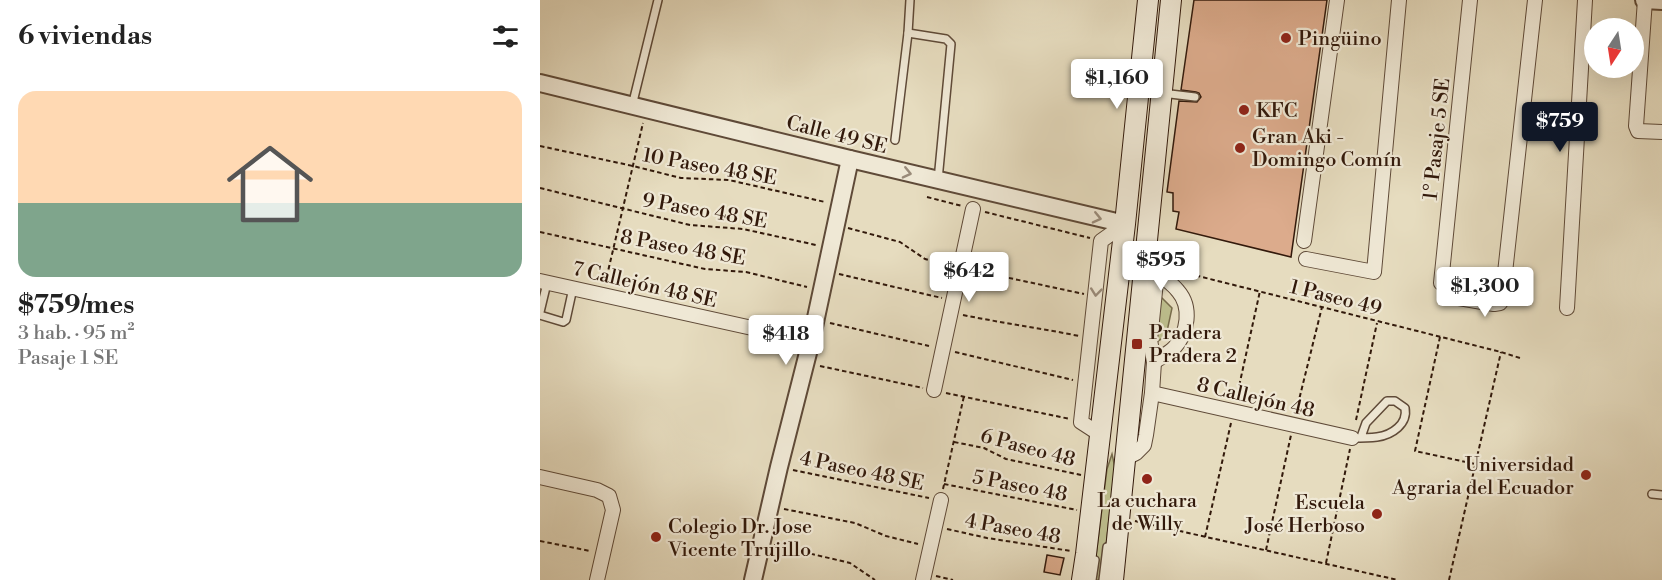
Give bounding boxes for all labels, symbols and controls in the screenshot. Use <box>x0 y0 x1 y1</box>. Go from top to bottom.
north arrow <box>1584 18 1644 78</box>
map controls <box>1584 18 1644 78</box>
text: 6 viviendas <box>18 20 152 52</box>
icon: filters <box>489 20 522 53</box>
place label: Pingüino <box>1298 27 1382 52</box>
marker: Pingüino <box>1279 31 1293 45</box>
pin: $1,160 <box>1068 59 1166 110</box>
text: $1,160 <box>1085 66 1149 91</box>
street label: 1° Pasaje 5 SE <box>1419 77 1456 202</box>
place label: KFC <box>1256 99 1297 124</box>
pin: $759 <box>1524 102 1596 153</box>
marker: KFC <box>1237 103 1251 117</box>
text: $759 <box>1536 109 1584 134</box>
street label: Calle 49 SE <box>783 111 890 160</box>
place label: Gran Aki - Domingo Comín <box>1252 125 1402 173</box>
icon: home <box>216 130 324 238</box>
marker: Gran Aki - Domingo Comín <box>1233 141 1247 155</box>
street label: 10 Paseo 48 SE <box>641 143 779 192</box>
one-way arrow <box>902 165 912 178</box>
street label: 9 Paseo 48 SE <box>640 188 769 235</box>
one-way arrow <box>1091 210 1101 223</box>
street label: 8 Paseo 48 SE <box>618 225 747 272</box>
pin: $595 <box>1125 241 1197 292</box>
text: $595 <box>1136 248 1186 273</box>
pin: $642 <box>933 252 1005 303</box>
street label: 7 Callejón 48 SE <box>570 257 719 314</box>
text: $642 <box>944 259 994 284</box>
pin: $1,300 <box>1436 267 1534 318</box>
text: $1,300 <box>1451 274 1520 299</box>
street label: 1 Paseo 49 <box>1287 275 1384 322</box>
one-way arrow <box>1090 287 1103 296</box>
text: $759/mes <box>18 289 134 321</box>
pin: $418 <box>750 315 822 366</box>
text: 3 hab. · 95 m² <box>18 321 134 346</box>
place label: Pradera Pradera 2 <box>1149 321 1237 369</box>
text: $418 <box>762 322 810 347</box>
marker: Pradera Pradera 2 <box>1130 337 1144 351</box>
text: Pasaje 1 SE <box>18 346 118 371</box>
street label: 8 Callejón 48 <box>1194 373 1317 424</box>
street label: 6 Paseo 48 <box>977 424 1078 473</box>
street label: 4 Paseo 48 SE <box>797 446 926 497</box>
place label: Universidad Agraria del Ecuador <box>1391 453 1575 501</box>
street label: 5 Paseo 48 <box>970 465 1069 508</box>
marker: Universidad Agraria del Ecuador <box>1579 468 1593 482</box>
marker: La cuchara de Willy <box>1140 472 1154 486</box>
place label: La cuchara de Willy <box>1097 489 1198 537</box>
place label: Escuela José Herboso <box>1244 491 1366 539</box>
marker: Escuela José Herboso <box>1370 507 1384 521</box>
street label: 4 Paseo 48 <box>963 509 1063 550</box>
place label: Colegio Dr. Jose Vicente Trujillo <box>667 515 812 563</box>
marker: Colegio Dr. Jose Vicente Trujillo <box>649 530 663 544</box>

